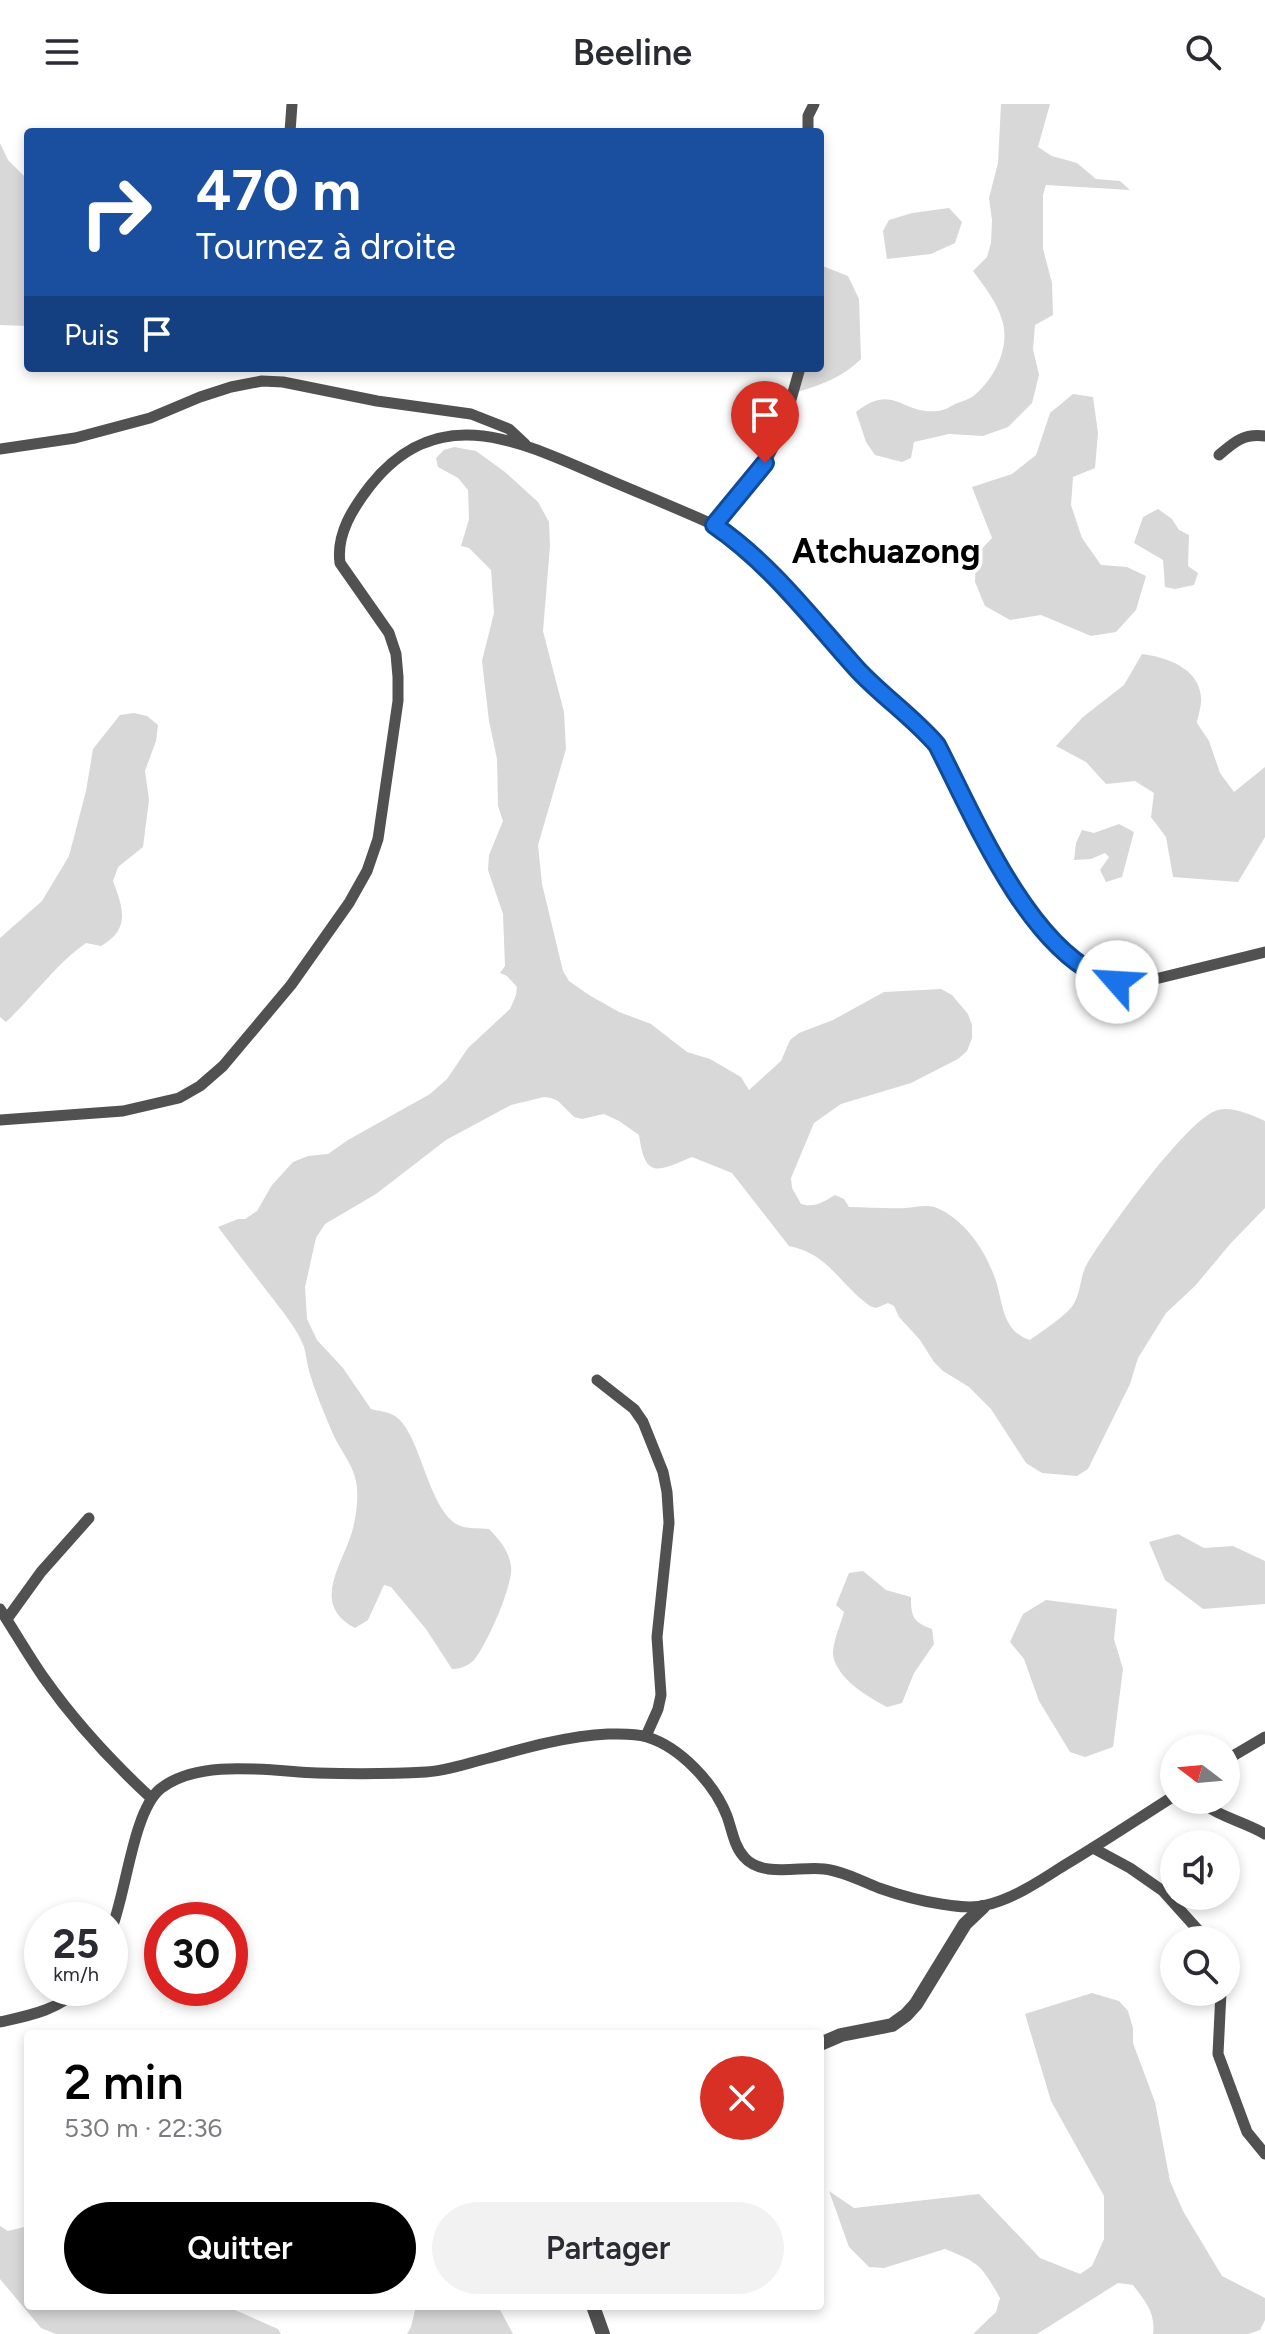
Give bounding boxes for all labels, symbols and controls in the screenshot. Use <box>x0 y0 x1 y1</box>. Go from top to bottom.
icon: menu <box>40 30 84 74</box>
icon: search <box>1181 30 1225 74</box>
text: Beeline <box>573 31 692 74</box>
text: 470 m <box>196 157 361 224</box>
icon: right <box>64 160 168 264</box>
text: Tournez à droite <box>196 225 456 268</box>
icon: arrive <box>135 312 179 356</box>
text: Puis <box>64 316 119 353</box>
pin <box>731 381 799 463</box>
icon: arrive <box>743 393 787 437</box>
district label: Atchuazong <box>792 531 980 572</box>
position arrow <box>1075 940 1159 1024</box>
north arrow <box>1160 1734 1240 1814</box>
map controls <box>1160 1734 1240 2006</box>
button: sound <box>1160 1830 1240 1910</box>
speed limit sign: 30 <box>144 1902 248 2006</box>
text: 25 <box>53 1920 99 1968</box>
button: search <box>1160 1926 1240 2006</box>
text: km/h <box>53 1962 99 1986</box>
text: 2 min <box>64 2053 184 2111</box>
button: close <box>700 2056 784 2140</box>
text: 530 m · 22:36 <box>64 2112 222 2144</box>
button: Quitter <box>64 2202 416 2294</box>
button: Partager <box>432 2202 784 2294</box>

